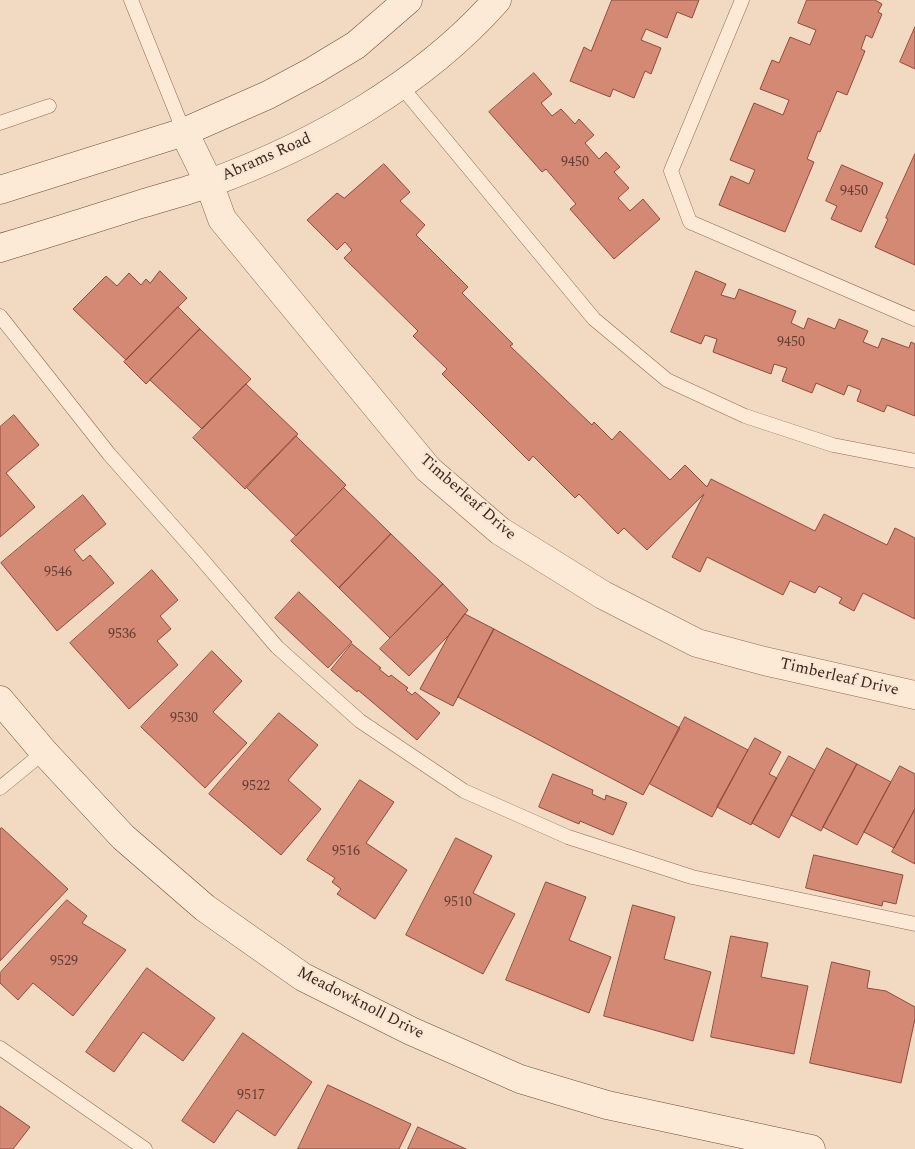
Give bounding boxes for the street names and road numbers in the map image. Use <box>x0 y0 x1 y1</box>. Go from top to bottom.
street label: Abrams Road <box>219 130 315 186</box>
street label: Timberleaf Drive <box>415 451 519 545</box>
street label: Timberleaf Drive <box>778 655 900 701</box>
street label: Meadowknoll Drive <box>293 964 427 1044</box>

